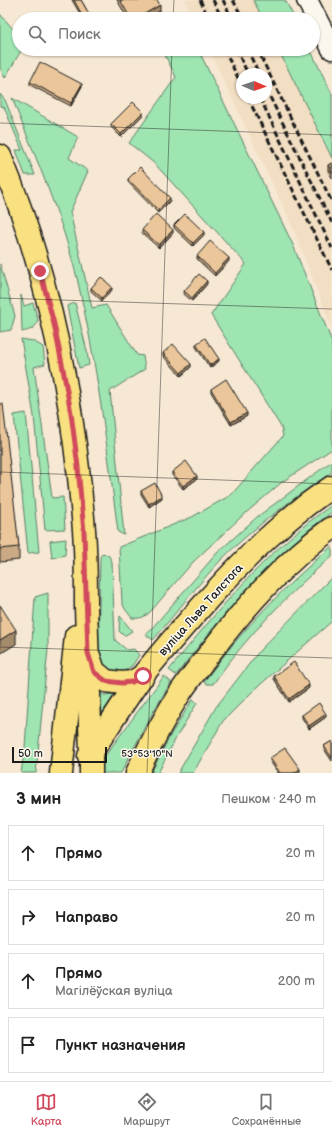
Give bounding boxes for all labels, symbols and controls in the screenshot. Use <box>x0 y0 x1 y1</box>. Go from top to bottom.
search box <box>12 12 320 56</box>
icon: search <box>26 23 48 45</box>
text: Поиск <box>58 25 101 44</box>
north arrow <box>236 68 272 104</box>
route end <box>31 262 49 280</box>
street label: вуліца Льва Талстога <box>156 561 246 659</box>
route start <box>134 667 152 685</box>
scale bar <box>12 745 107 764</box>
text: 50 m <box>18 747 43 760</box>
text: 53°53'10"N <box>121 748 173 760</box>
text: 3 мин <box>16 789 61 809</box>
text: Пешком · 240 m <box>221 791 316 807</box>
icon: ahead <box>17 842 39 864</box>
text: Прямо <box>55 844 102 863</box>
text: 20 m <box>285 845 315 861</box>
icon: right <box>17 906 39 928</box>
text: Направо <box>55 908 118 927</box>
text: 20 m <box>285 909 315 925</box>
text: Прямо <box>55 964 102 983</box>
icon: ahead <box>17 970 39 992</box>
text: 200 m <box>278 973 315 989</box>
text: Магілёўская вуліца <box>55 983 173 999</box>
icon: arrive <box>17 1034 39 1056</box>
text: Пункт назначения <box>55 1036 186 1055</box>
tab: Карта <box>31 1091 62 1128</box>
tab: Маршрут <box>123 1091 170 1128</box>
tab: Сохранённые <box>232 1091 301 1128</box>

